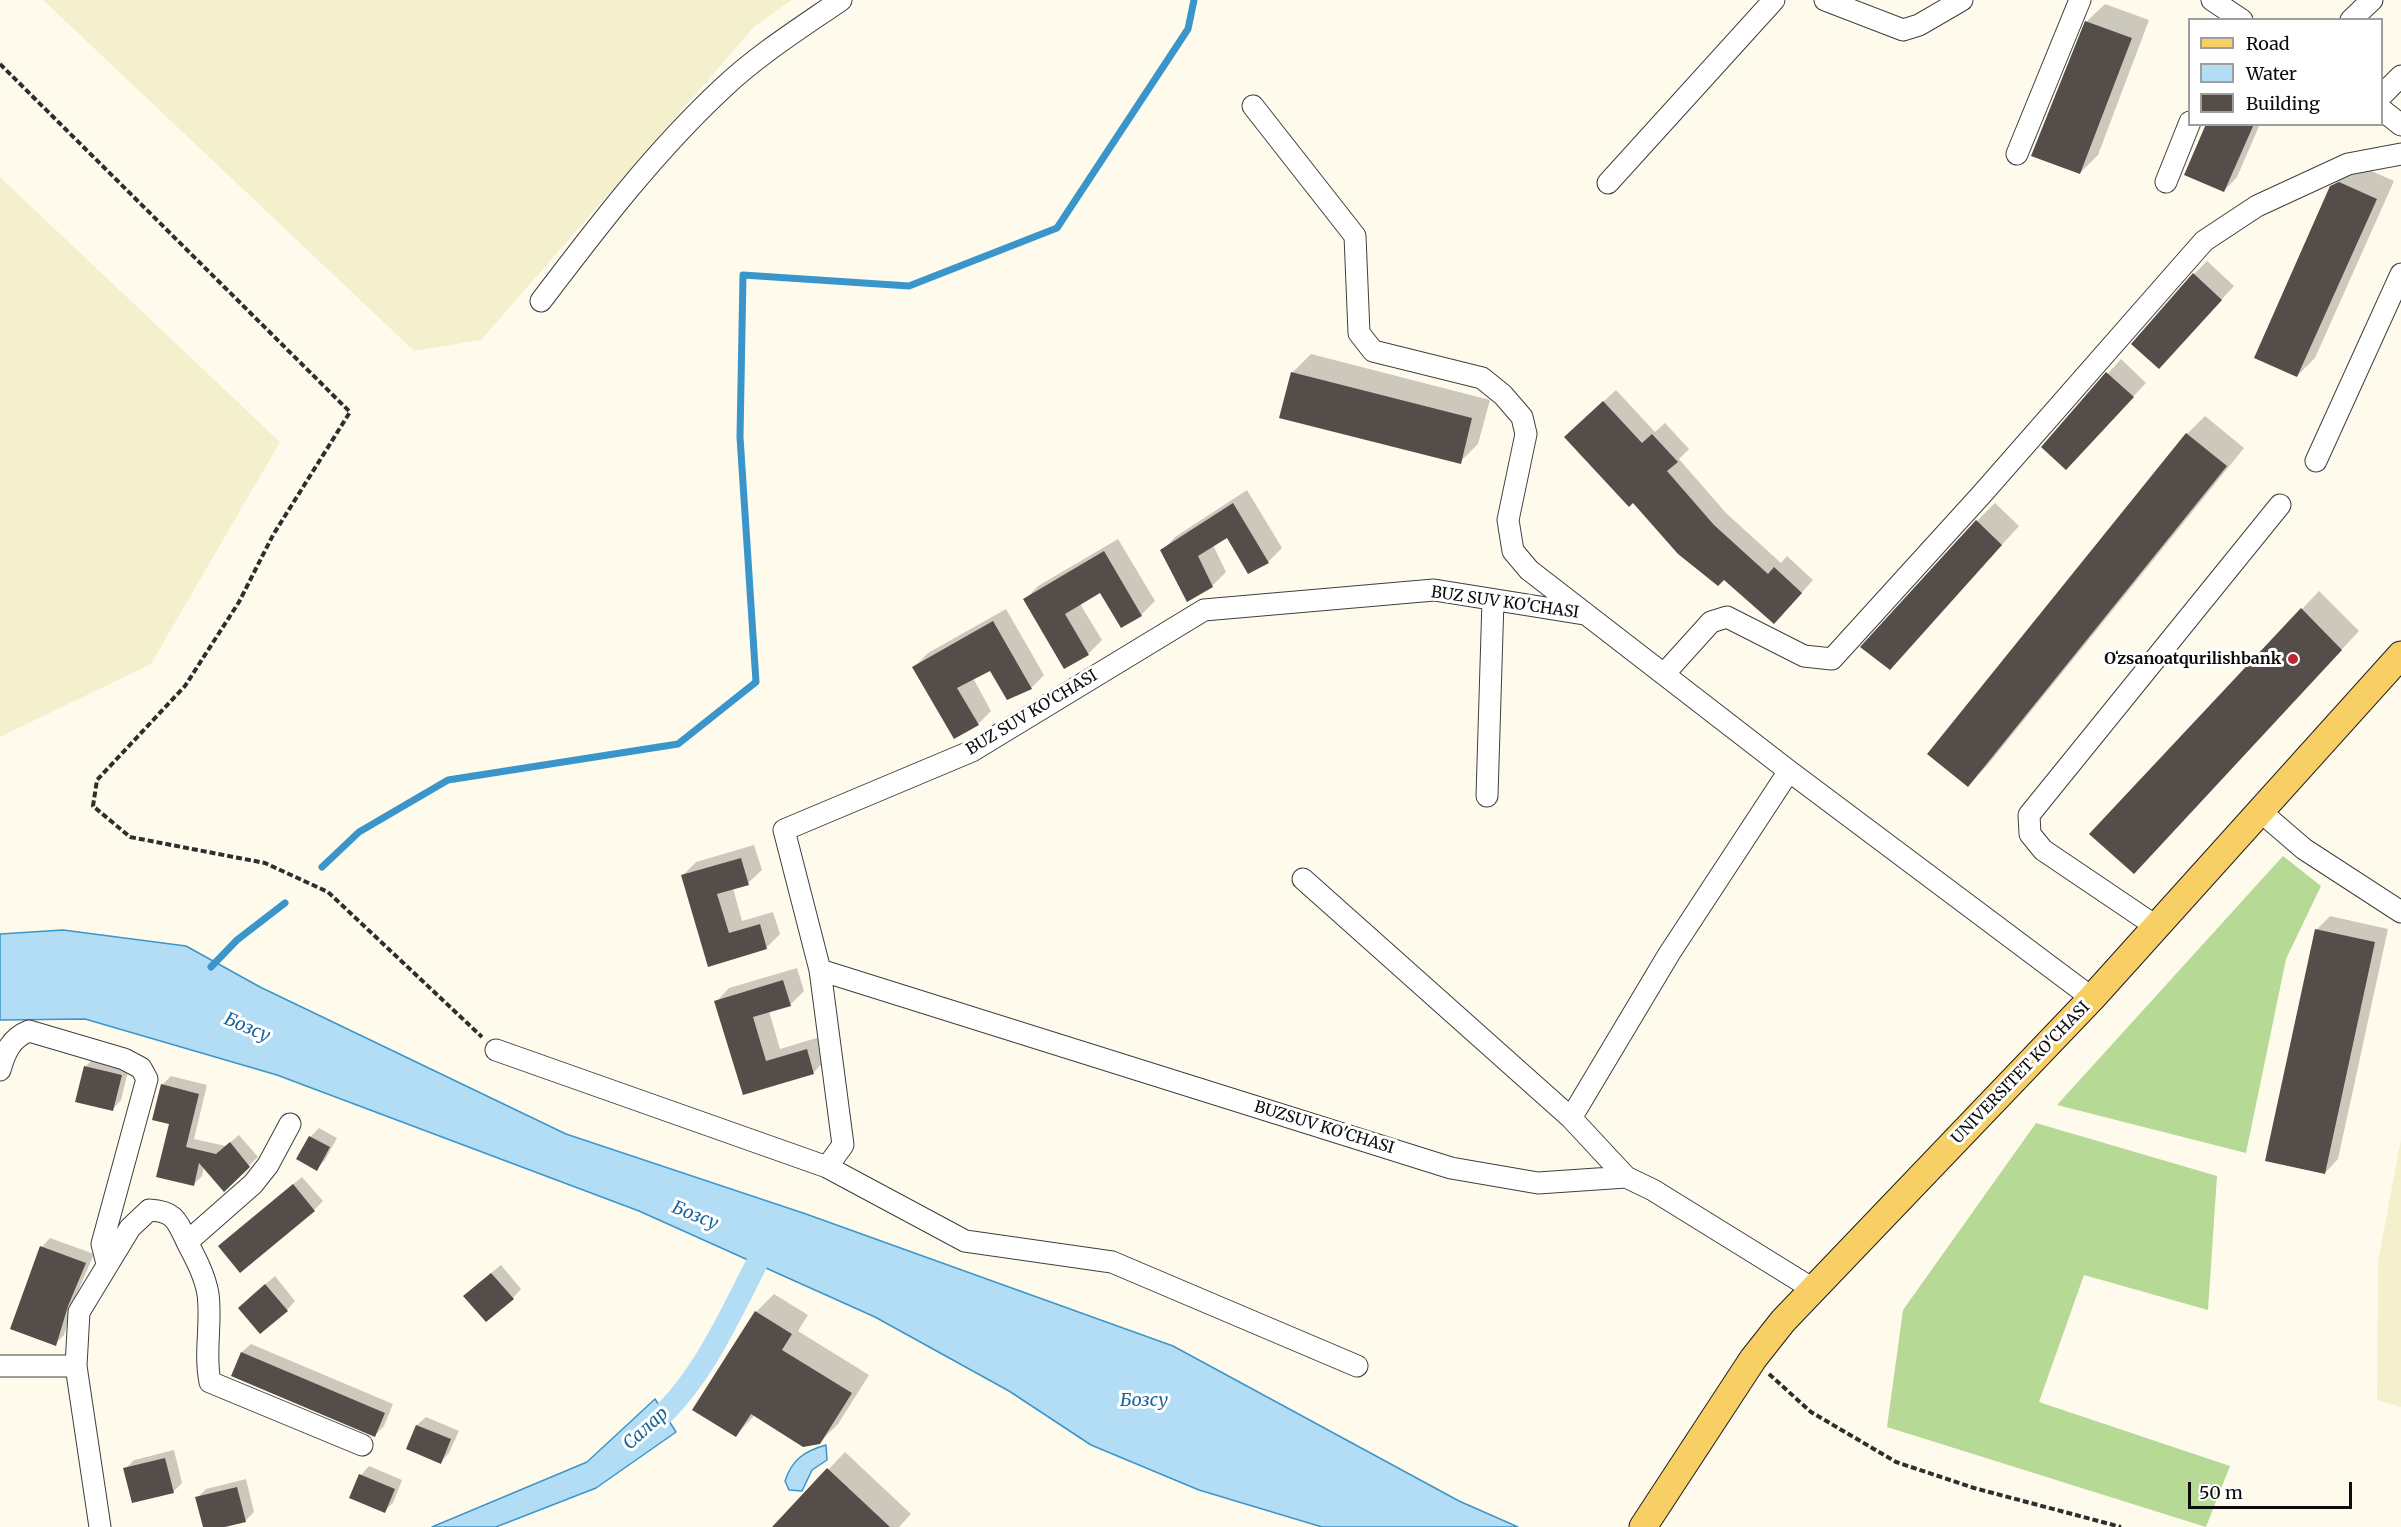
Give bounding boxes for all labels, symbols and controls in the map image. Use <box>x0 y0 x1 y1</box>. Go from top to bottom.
legend <box>2188 18 2383 126</box>
text: Road <box>2246 32 2290 55</box>
text: Water <box>2246 62 2297 85</box>
text: Building <box>2246 92 2320 115</box>
street label: BUZ SUV KO'CHASI <box>1430 583 1580 623</box>
place label: Oʻzsanoatqurilishbank <box>2104 649 2281 669</box>
marker: Oʻzsanoatqurilishbank <box>2286 652 2300 666</box>
street label: BUZ SUV KO'CHASI <box>963 666 1101 760</box>
street label: UNIVERSITET KO'CHASI <box>1948 998 2094 1148</box>
water label: Бозсу <box>221 1009 273 1047</box>
street label: BUZSUV KO'CHASI <box>1252 1098 1396 1158</box>
water label: Бозсу <box>669 1197 721 1235</box>
water label: Бозсу <box>1120 1390 1168 1412</box>
water label: Салар <box>619 1403 673 1455</box>
scale bar <box>2191 1470 2354 1508</box>
text: 50 m <box>2199 1481 2243 1504</box>

